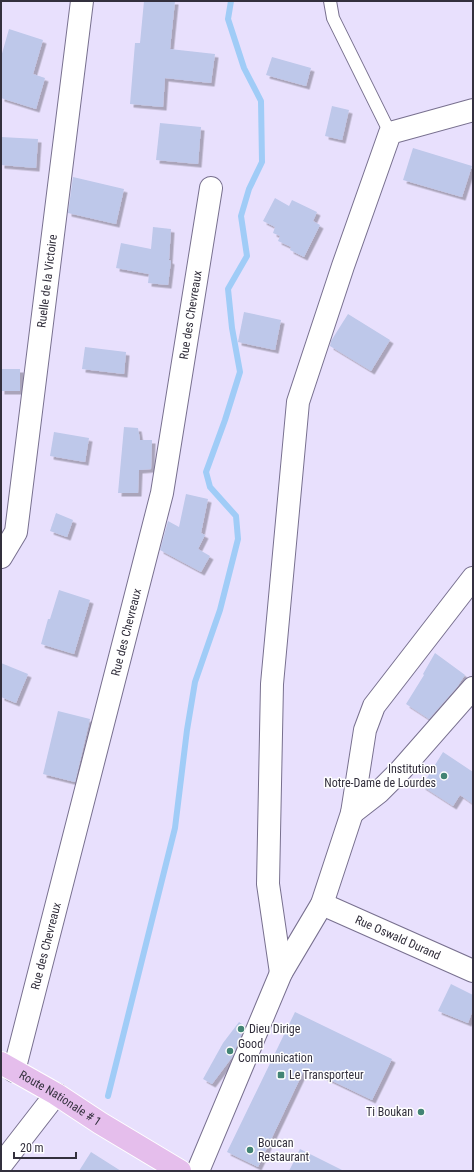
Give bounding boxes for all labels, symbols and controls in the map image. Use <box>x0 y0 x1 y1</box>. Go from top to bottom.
street label: Ruelle de la Victoire <box>34 233 60 328</box>
street label: Rue des Chevreaux <box>177 270 205 360</box>
street label: Rue des Chevreaux <box>108 587 144 677</box>
place label: Institution Notre-Dame de Lourdes <box>324 762 436 790</box>
marker: Institution Notre-Dame de Lourdes <box>439 771 449 781</box>
street label: Rue des Chevreaux <box>28 901 64 991</box>
street label: Rue Oswald Durand <box>353 913 443 963</box>
place label: Dieu Dirige <box>249 1022 301 1036</box>
marker: Dieu Dirige <box>236 1024 246 1034</box>
place label: Good Communication <box>238 1037 313 1065</box>
marker: Good Communication <box>225 1046 235 1056</box>
street label: Route Nationale # 1 <box>17 1068 104 1129</box>
place label: Le Transporteur <box>289 1068 364 1082</box>
marker: Le Transporteur <box>276 1070 286 1080</box>
place label: Ti Boukan <box>366 1105 413 1119</box>
marker: Ti Boukan <box>416 1107 426 1117</box>
scale bar <box>14 1134 76 1160</box>
place label: Boucan Restaurant <box>258 1136 310 1164</box>
text: 20 m <box>20 1141 44 1155</box>
marker: Boucan Restaurant <box>245 1145 255 1155</box>

